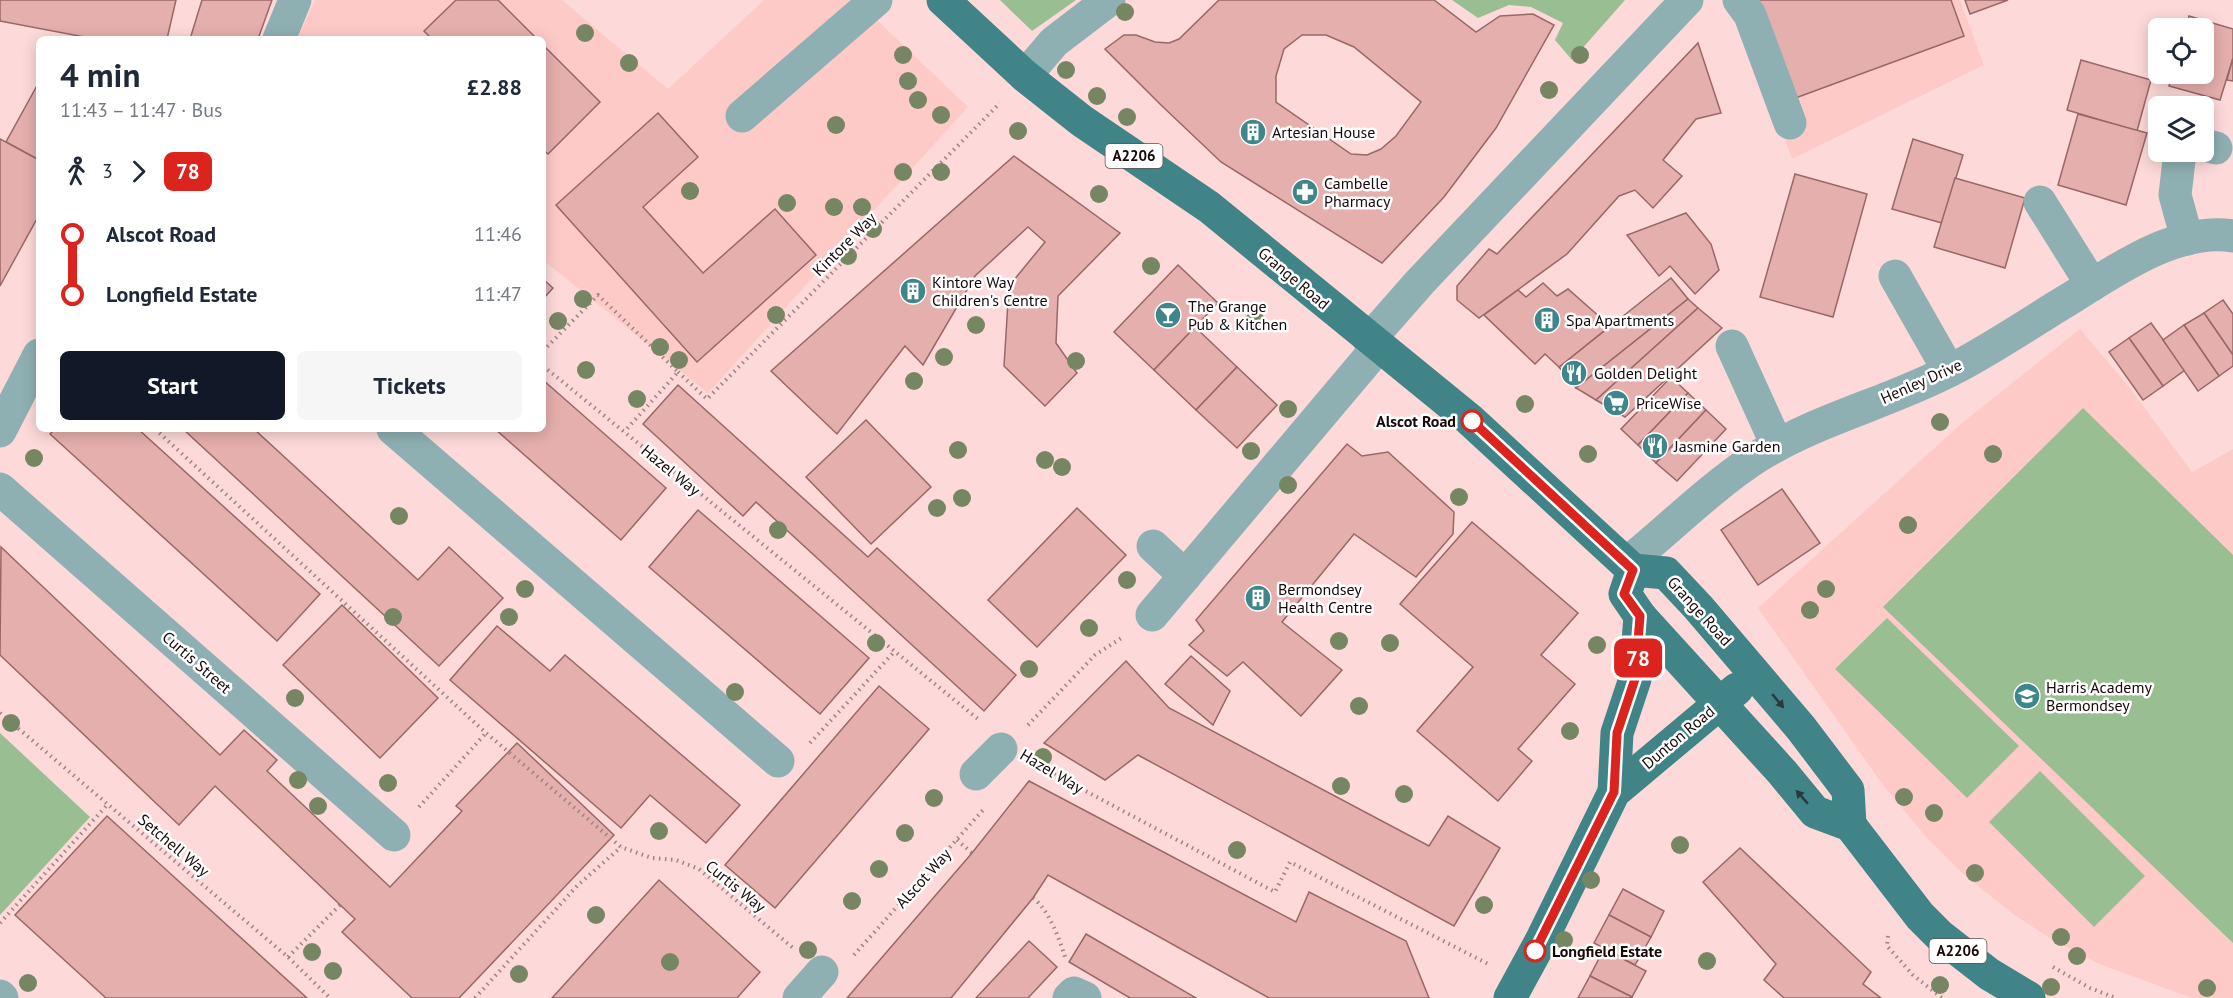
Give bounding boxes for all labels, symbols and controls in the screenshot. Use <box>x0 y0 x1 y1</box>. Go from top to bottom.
map controls <box>2148 18 2214 162</box>
button: locate <box>2148 18 2214 84</box>
text: 4 min <box>60 53 141 96</box>
text: £2.88 <box>467 73 522 101</box>
button: layers <box>2148 96 2214 162</box>
text: 11:43 – 11:47 · Bus <box>60 97 222 123</box>
building icon: Artesian House <box>1238 117 1268 147</box>
place label: Artesian House <box>1272 122 1375 142</box>
road number: A2206 <box>1106 144 1162 168</box>
icon: walk <box>60 155 93 188</box>
icon: forward <box>122 155 155 188</box>
text: 3 <box>102 158 113 184</box>
text: 78 <box>176 158 200 185</box>
place label: Cambelle Pharmacy <box>1324 173 1391 211</box>
pharmacy icon: Cambelle Pharmacy <box>1290 177 1320 207</box>
street label: Kintore Way <box>808 208 880 280</box>
text: Alscot Road <box>106 220 216 248</box>
text: 11:46 <box>474 221 522 247</box>
street label: Grange Road <box>1254 242 1334 314</box>
place label: Kintore Way Children's Centre <box>932 272 1048 310</box>
building icon: Kintore Way Children's Centre <box>898 276 928 306</box>
text: Longfield Estate <box>106 280 257 308</box>
text: 11:47 <box>474 281 522 307</box>
place label: The Grange Pub & Kitchen <box>1188 296 1287 334</box>
bar icon: The Grange Pub & Kitchen <box>1153 300 1183 330</box>
building icon: Spa Apartments <box>1532 305 1562 335</box>
place label: Spa Apartments <box>1566 310 1674 330</box>
button: Start <box>60 351 285 420</box>
button: Tickets <box>297 351 522 420</box>
street label: Henley Drive <box>1877 354 1965 408</box>
restaurant icon: Golden Delight <box>1559 358 1589 388</box>
place label: Golden Delight <box>1594 363 1698 383</box>
supermarket icon: PriceWise <box>1601 388 1631 418</box>
place label: PriceWise <box>1636 393 1702 413</box>
marker: Alscot Road <box>1461 410 1483 432</box>
place label: Alscot Road <box>1376 411 1456 431</box>
restaurant icon: Jasmine Garden <box>1640 431 1670 461</box>
place label: Jasmine Garden <box>1673 436 1780 456</box>
street label: Hazel Way <box>637 440 705 500</box>
street label: Grange Road <box>1664 572 1736 650</box>
place label: Bermondsey Health Centre <box>1278 579 1372 617</box>
building icon: Bermondsey Health Centre <box>1243 583 1273 613</box>
street label: Curtis Street <box>158 627 236 698</box>
line badge: 78 <box>1611 638 1665 678</box>
text: 78 <box>1626 645 1650 672</box>
place label: Harris Academy Bermondsey <box>2046 677 2152 715</box>
school or university icon: Harris Academy Bermondsey <box>2012 681 2042 711</box>
one-way arrow <box>1771 693 1784 708</box>
street label: Dunton Road <box>1638 701 1718 773</box>
street label: Hazel Way <box>1017 744 1088 798</box>
one-way arrow <box>1796 790 1809 805</box>
street label: Setchell Way <box>134 809 214 881</box>
street label: Alscot Way <box>891 844 955 912</box>
street label: Curtis Way <box>702 856 771 917</box>
road number: A2206 <box>1930 939 1986 963</box>
marker: Longfield Estate <box>1524 940 1546 962</box>
place label: Longfield Estate <box>1552 941 1662 961</box>

